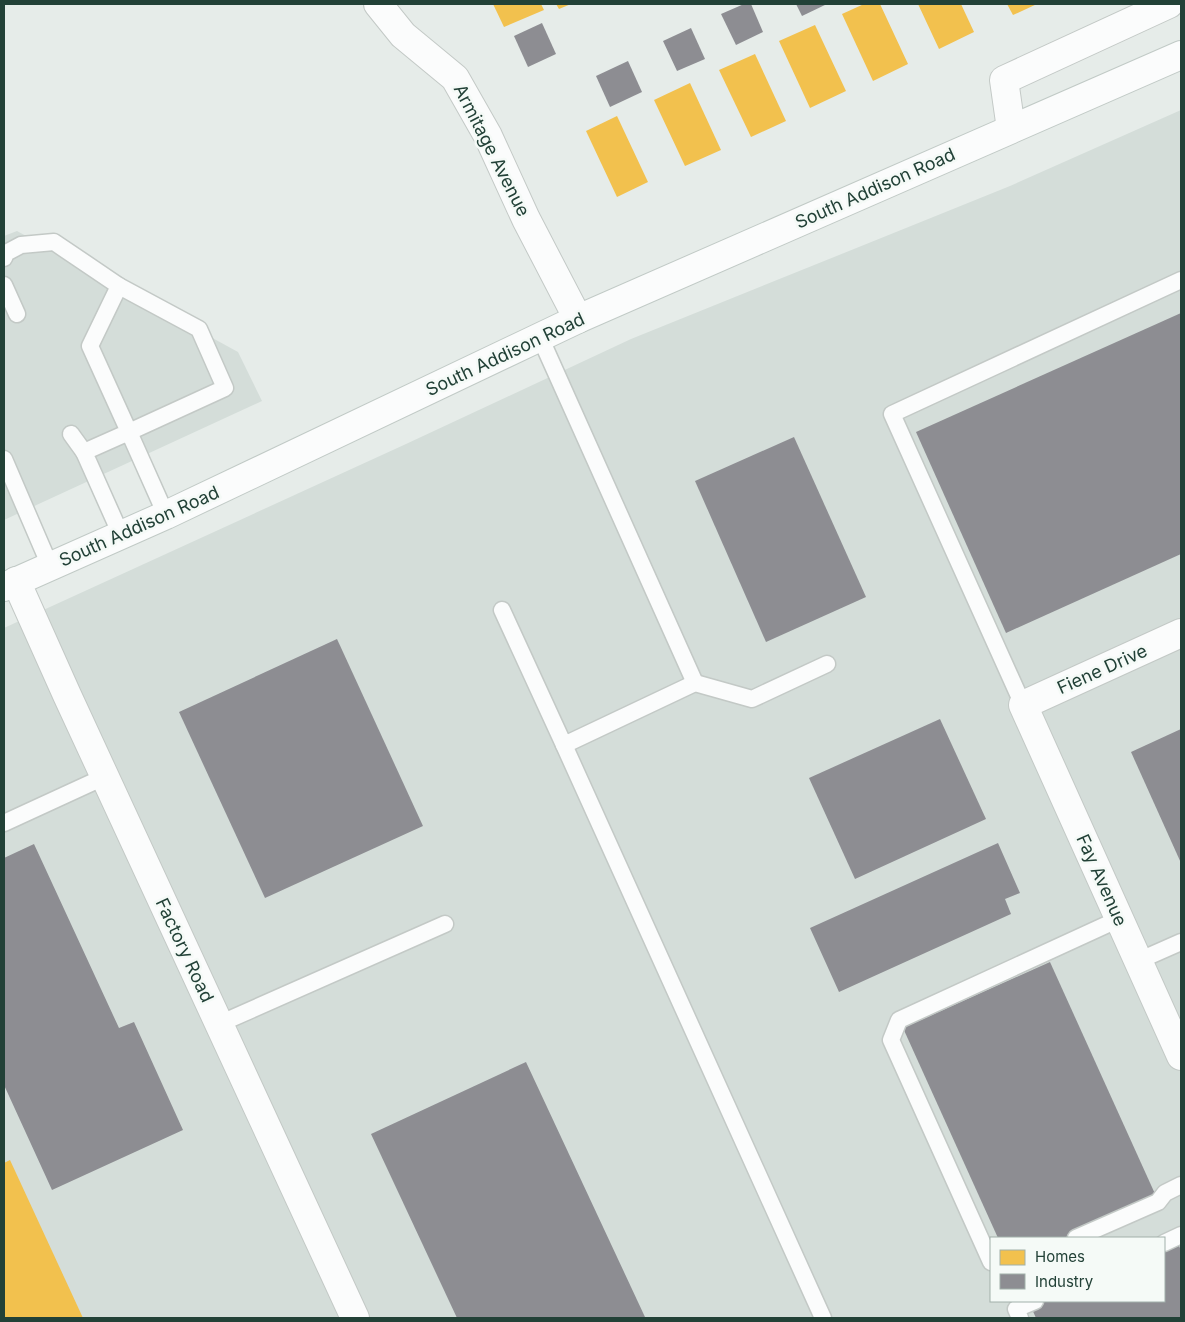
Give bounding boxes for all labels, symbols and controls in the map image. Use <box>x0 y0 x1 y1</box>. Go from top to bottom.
street label: Armitage Avenue <box>450 80 534 220</box>
street label: South Addison Road <box>792 143 958 233</box>
street label: South Addison Road <box>422 308 588 400</box>
street label: South Addison Road <box>56 481 222 571</box>
street label: Fiene Drive <box>1054 640 1150 698</box>
street label: Fay Avenue <box>1072 831 1132 929</box>
street label: Factory Road <box>152 894 218 1006</box>
legend <box>990 1237 1165 1302</box>
text: Homes <box>1035 1247 1085 1266</box>
text: Industry <box>1035 1272 1094 1291</box>

